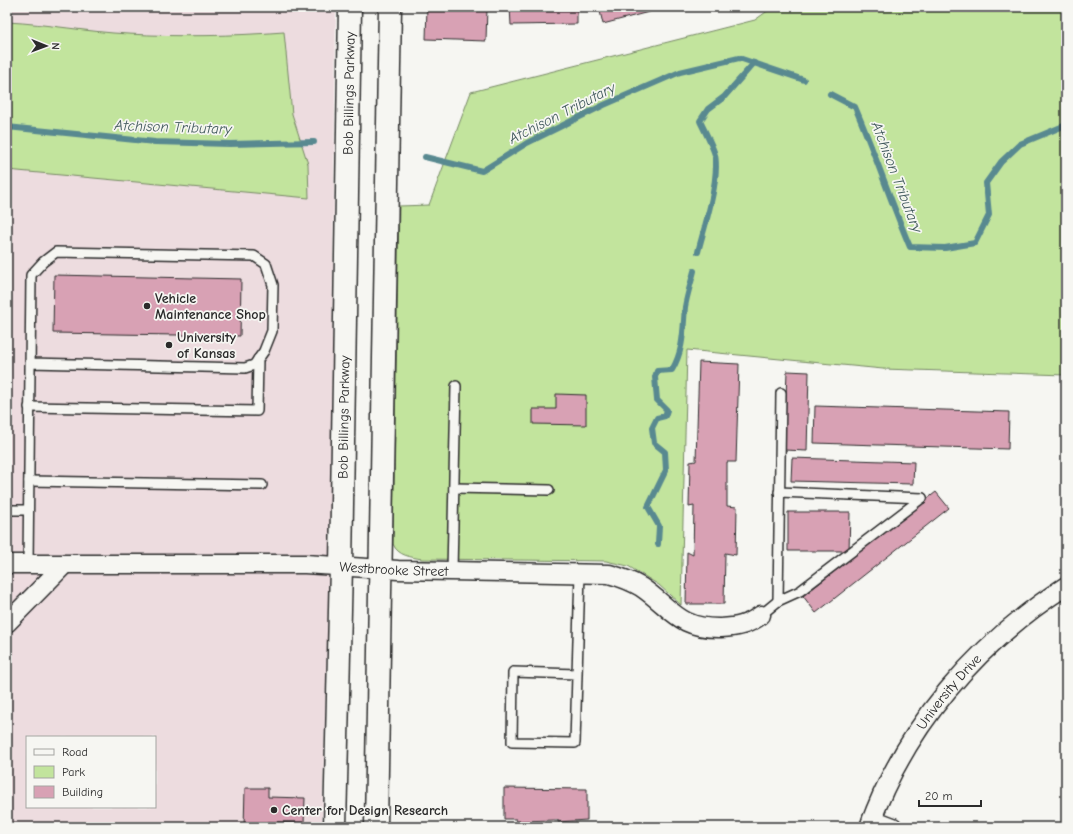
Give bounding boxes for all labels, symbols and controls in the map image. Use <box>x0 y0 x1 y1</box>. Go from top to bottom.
north arrow <box>26 26 66 66</box>
street label: Bob Billings Parkway <box>339 30 358 155</box>
text: N <box>49 42 62 50</box>
water label: Atchison Tributary <box>505 78 619 148</box>
water label: Atchison Tributary <box>113 116 233 138</box>
water label: Atchison Tributary <box>867 118 927 236</box>
place label: Vehicle Maintenance Shop <box>155 290 266 323</box>
marker: Vehicle Maintenance Shop <box>142 301 152 311</box>
place label: University of Kansas <box>177 329 237 362</box>
marker: University of Kansas <box>164 340 174 350</box>
street label: Bob Billings Parkway <box>334 354 353 479</box>
street label: Westbrooke Street <box>339 558 449 579</box>
street label: University Drive <box>912 650 985 733</box>
legend <box>26 736 156 808</box>
text: Road <box>62 745 88 759</box>
text: Park <box>62 765 85 779</box>
scale bar <box>919 782 981 808</box>
text: Building <box>62 785 103 799</box>
text: 20 m <box>925 789 953 803</box>
place label: Center for Design Research <box>282 802 448 819</box>
marker: Center for Design Research <box>269 805 279 815</box>

